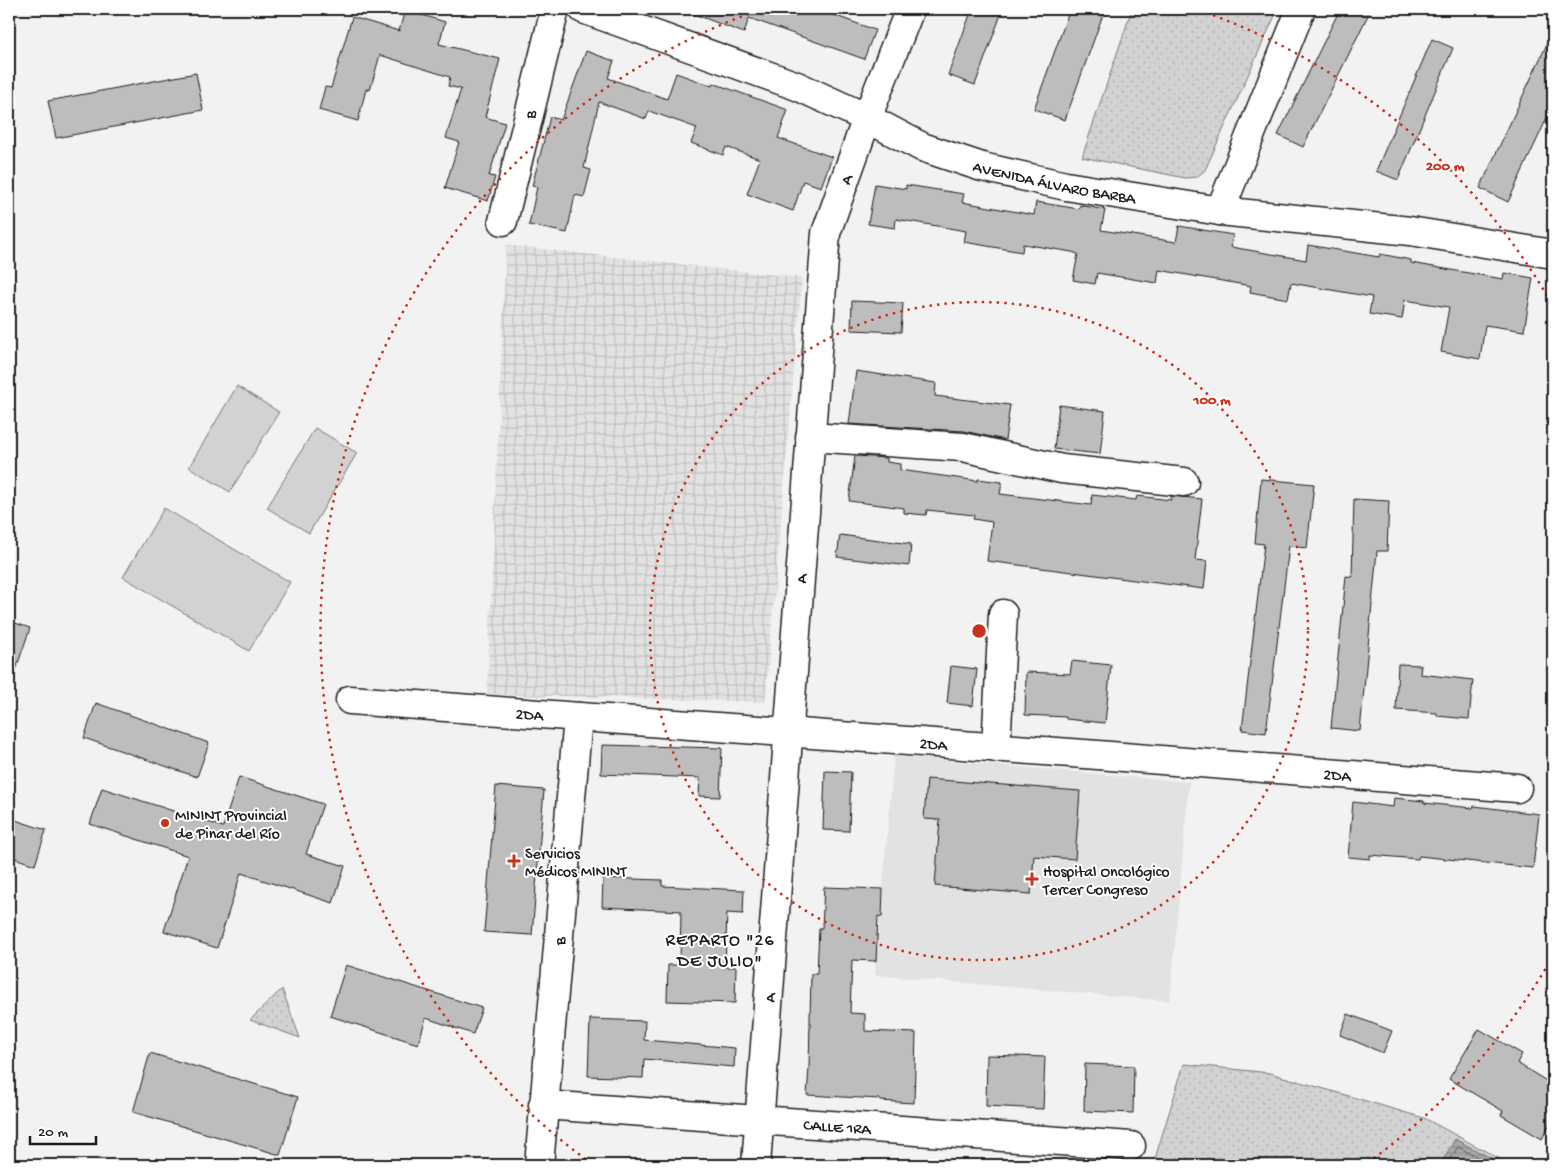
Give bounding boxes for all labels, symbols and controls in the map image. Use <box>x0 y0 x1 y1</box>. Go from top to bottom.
street label: B <box>522 108 543 122</box>
text: 200 m <box>1426 158 1465 176</box>
street label: AVENIDA ÁLVARO BARBA <box>970 159 1138 210</box>
street label: A <box>838 171 860 188</box>
text: 100 m <box>1192 392 1231 410</box>
street label: A <box>794 572 813 584</box>
centre of rings <box>970 622 988 640</box>
street label: 2DA <box>515 706 545 727</box>
street label: 2DA <box>919 736 949 757</box>
street label: 2DA <box>1322 767 1353 788</box>
place label: MININT Provincial de Pinar del Río <box>175 808 287 845</box>
marker: MININT Provincial de Pinar del Río <box>159 817 171 829</box>
place label: Servicios Médicos MININT <box>525 846 627 883</box>
marker: Servicios Médicos MININT <box>507 854 521 868</box>
place label: Hospital Oncológico Tercer Congreso <box>1042 864 1170 901</box>
marker: Hospital Oncológico Tercer Congreso <box>1025 872 1039 886</box>
district label: REPARTO "26 DE JULIO" <box>665 931 775 973</box>
street label: B <box>552 935 572 947</box>
street label: A <box>762 991 782 1003</box>
scale bar <box>30 1114 96 1146</box>
street label: CALLE 1RA <box>803 1117 873 1141</box>
text: 20 m <box>38 1124 68 1142</box>

